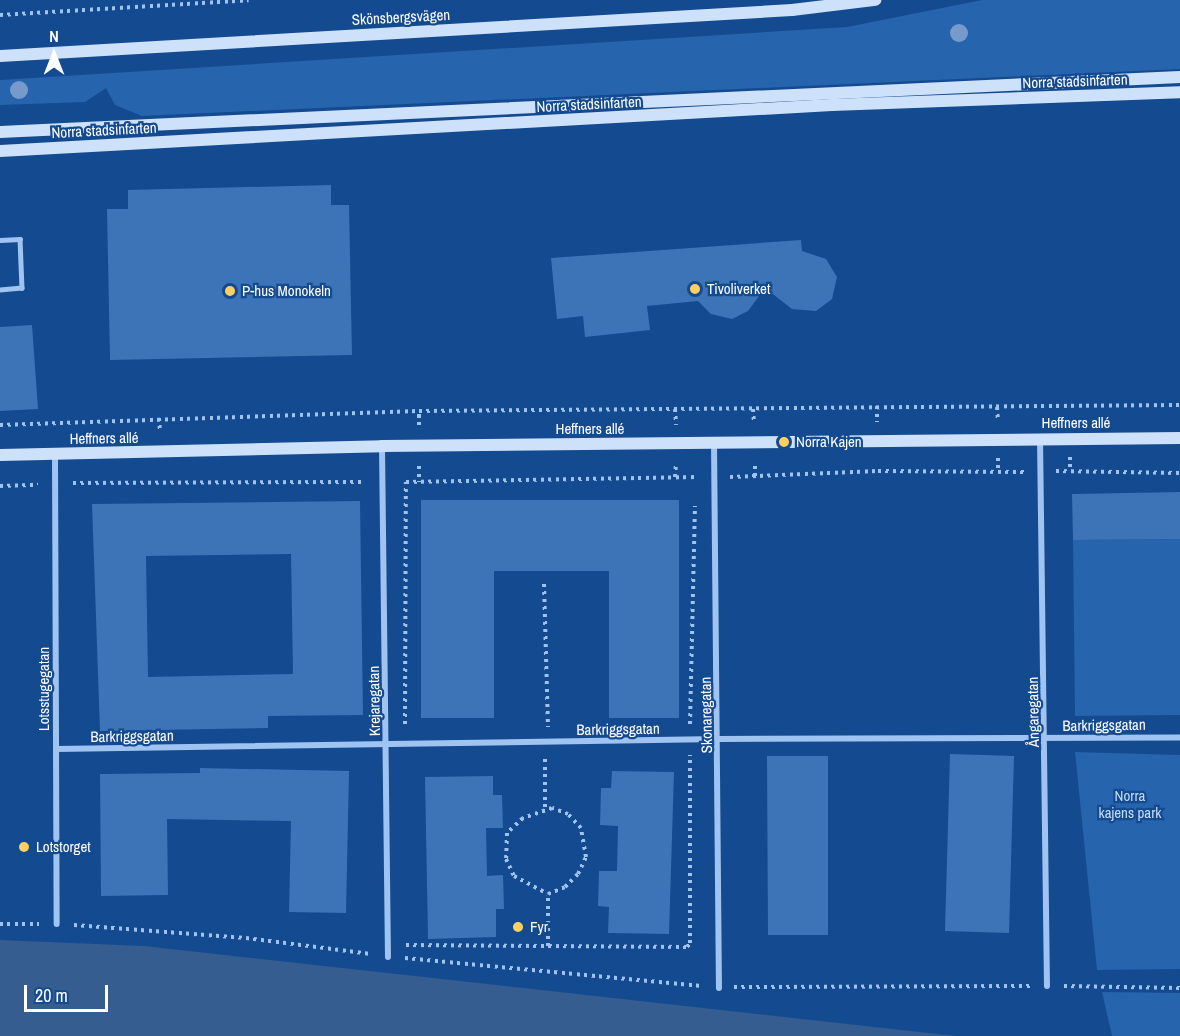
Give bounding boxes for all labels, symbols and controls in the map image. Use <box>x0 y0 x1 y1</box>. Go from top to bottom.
street label: Skönsbergsvägen <box>351 5 451 29</box>
north arrow <box>24 24 84 84</box>
text: N <box>49 25 59 47</box>
street label: Norra stadsinfarten <box>1022 70 1128 92</box>
street label: Norra stadsinfarten <box>536 92 642 116</box>
street label: Norra stadsinfarten <box>51 118 157 142</box>
place label: Tivoliverket <box>707 280 770 298</box>
place label: P-hus Monokeln <box>242 282 331 300</box>
marker: Tivoliverket <box>688 282 702 296</box>
marker: P-hus Monokeln <box>223 284 237 298</box>
street label: Heffners allé <box>1042 414 1110 432</box>
street label: Heffners allé <box>556 420 624 438</box>
street label: Heffners allé <box>69 428 139 448</box>
place label: Norra Kajen <box>796 433 862 451</box>
marker: Norra Kajen <box>777 435 791 449</box>
street label: Lotsstugegatan <box>35 647 53 731</box>
street label: Krejaregatan <box>364 666 384 736</box>
street label: Skonaregatan <box>696 677 716 753</box>
street label: Ångaregatan <box>1023 677 1043 747</box>
street label: Barkriggsgatan <box>1062 715 1146 735</box>
street label: Barkriggsgatan <box>576 719 660 739</box>
street label: Barkriggsgatan <box>90 726 174 746</box>
park label: Norra kajens park <box>1099 786 1161 821</box>
place label: Lotstorget <box>36 838 91 856</box>
marker: Lotstorget <box>17 840 31 854</box>
place label: Fyr <box>530 918 548 936</box>
marker: Fyr <box>511 920 525 934</box>
scale bar <box>27 973 111 1011</box>
text: 20 m <box>35 983 68 1008</box>

